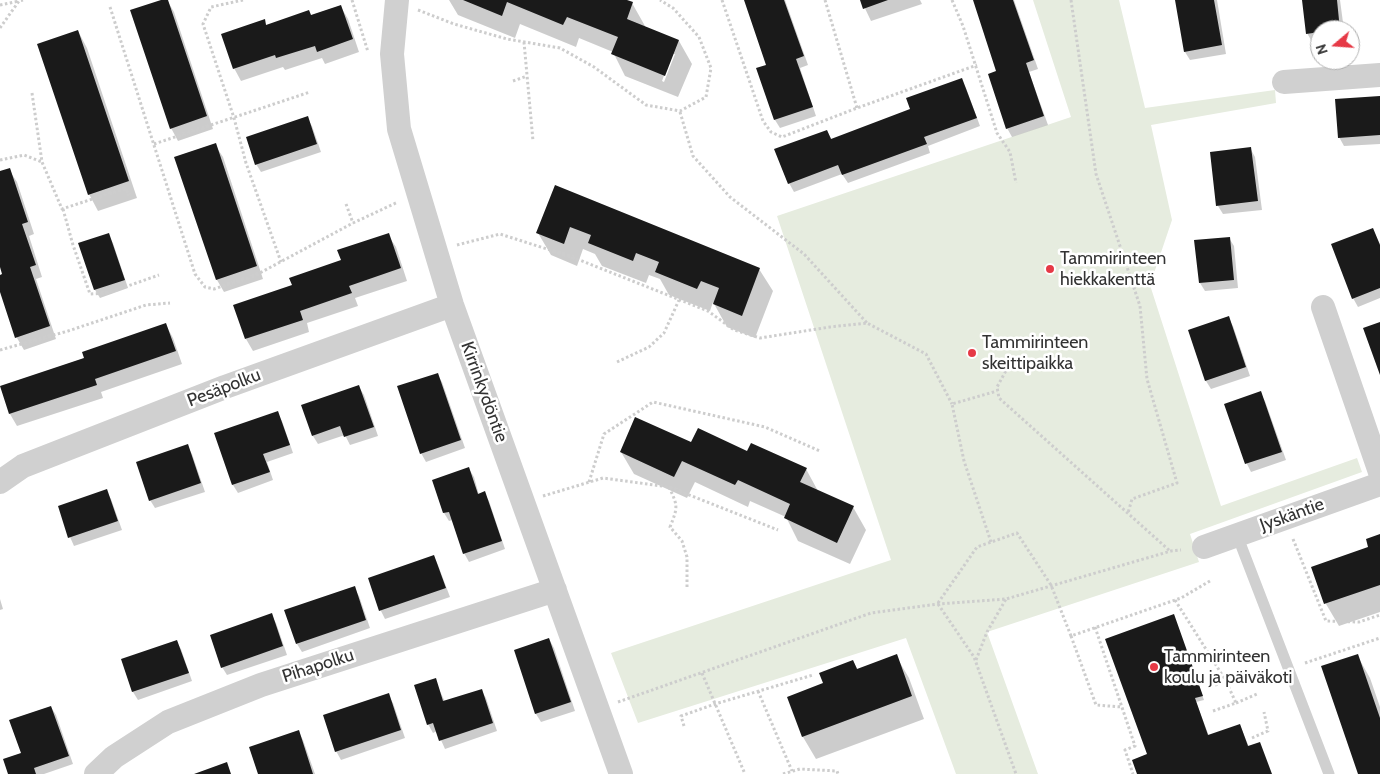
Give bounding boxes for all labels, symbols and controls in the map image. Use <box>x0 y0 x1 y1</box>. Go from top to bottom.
north arrow <box>1310 20 1360 70</box>
text: N <box>1312 42 1332 57</box>
place label: Tammirinteen hiekkakenttä <box>1060 248 1166 290</box>
marker: Tammirinteen hiekkakenttä <box>1044 263 1056 275</box>
place label: Tammirinteen skeittipaikka <box>982 332 1088 374</box>
street label: Kirrinkydöntie <box>456 339 512 445</box>
marker: Tammirinteen skeittipaikka <box>966 347 978 359</box>
street label: Pesäpolku <box>184 364 264 412</box>
street label: Jyskäntie <box>1257 493 1327 537</box>
street label: Pihapolku <box>279 644 357 688</box>
place label: Tammirinteen koulu ja päiväkoti <box>1164 646 1292 689</box>
marker: Tammirinteen koulu ja päiväkoti <box>1148 661 1160 673</box>

